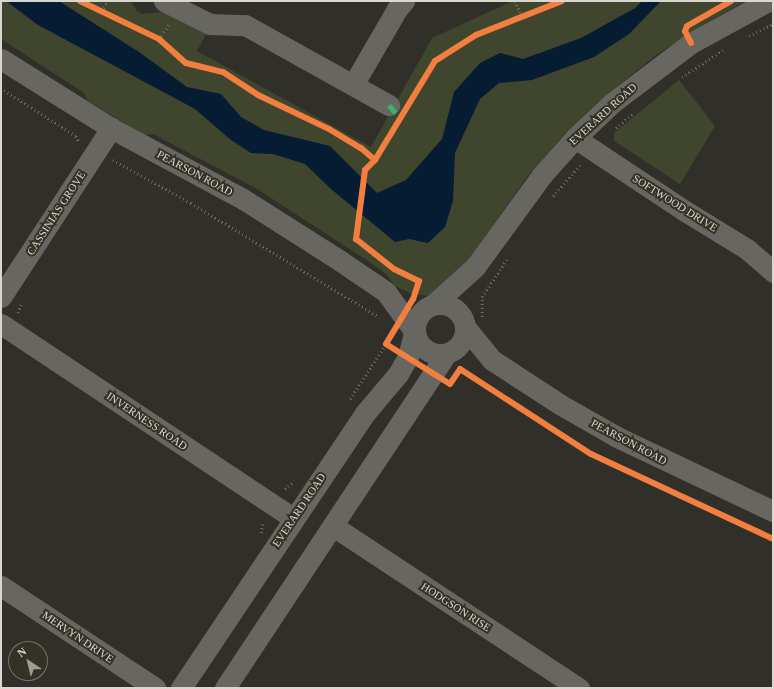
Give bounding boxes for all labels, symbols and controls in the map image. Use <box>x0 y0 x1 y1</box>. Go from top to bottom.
street label: EVERARD ROAD <box>567 80 639 148</box>
street label: PEARSON ROAD <box>155 147 235 199</box>
street label: CASSINIAS GROVE <box>24 169 88 257</box>
street label: SOFTWOOD DRIVE <box>630 172 720 234</box>
street label: INVERNESS ROAD <box>104 389 190 453</box>
street label: PEARSON ROAD <box>589 416 669 468</box>
street label: EVERARD ROAD <box>270 471 328 549</box>
street label: HODGSON RISE <box>419 580 493 634</box>
street label: MERVYN DRIVE <box>40 608 116 666</box>
north arrow <box>8 641 48 681</box>
text: N <box>15 645 28 659</box>

